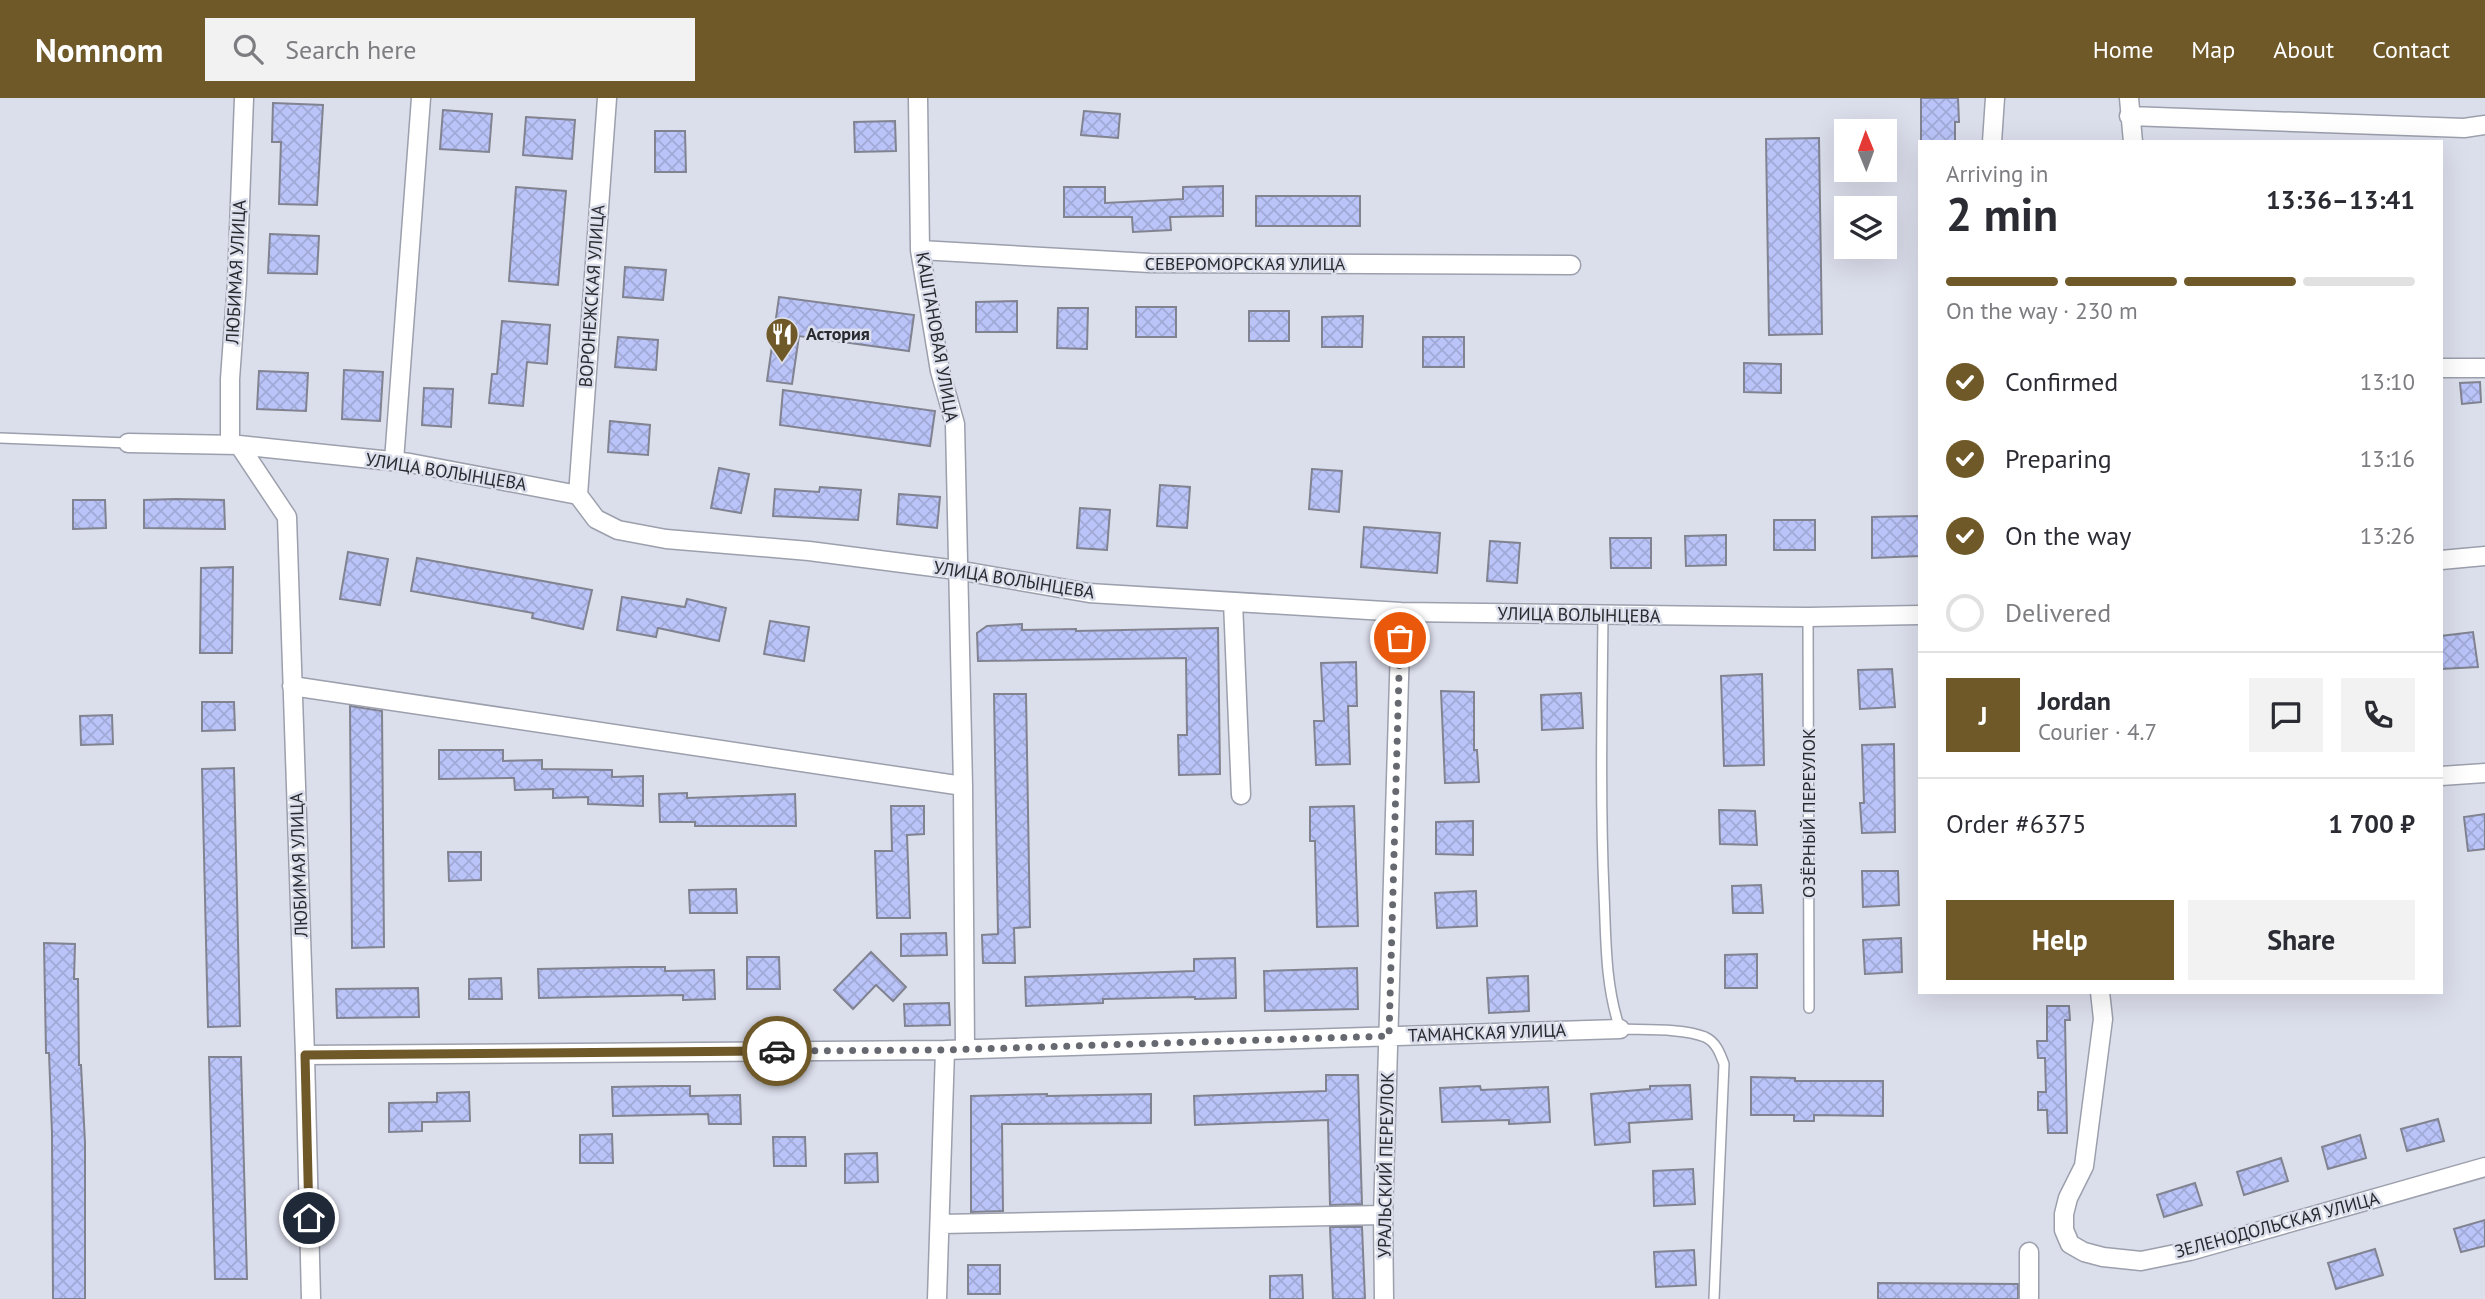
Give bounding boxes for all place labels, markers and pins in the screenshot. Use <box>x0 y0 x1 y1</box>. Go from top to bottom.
restaurant icon: Астория <box>763 315 801 364</box>
place label: Астория <box>806 322 870 345</box>
pin <box>1370 608 1430 668</box>
pin <box>279 1188 339 1248</box>

